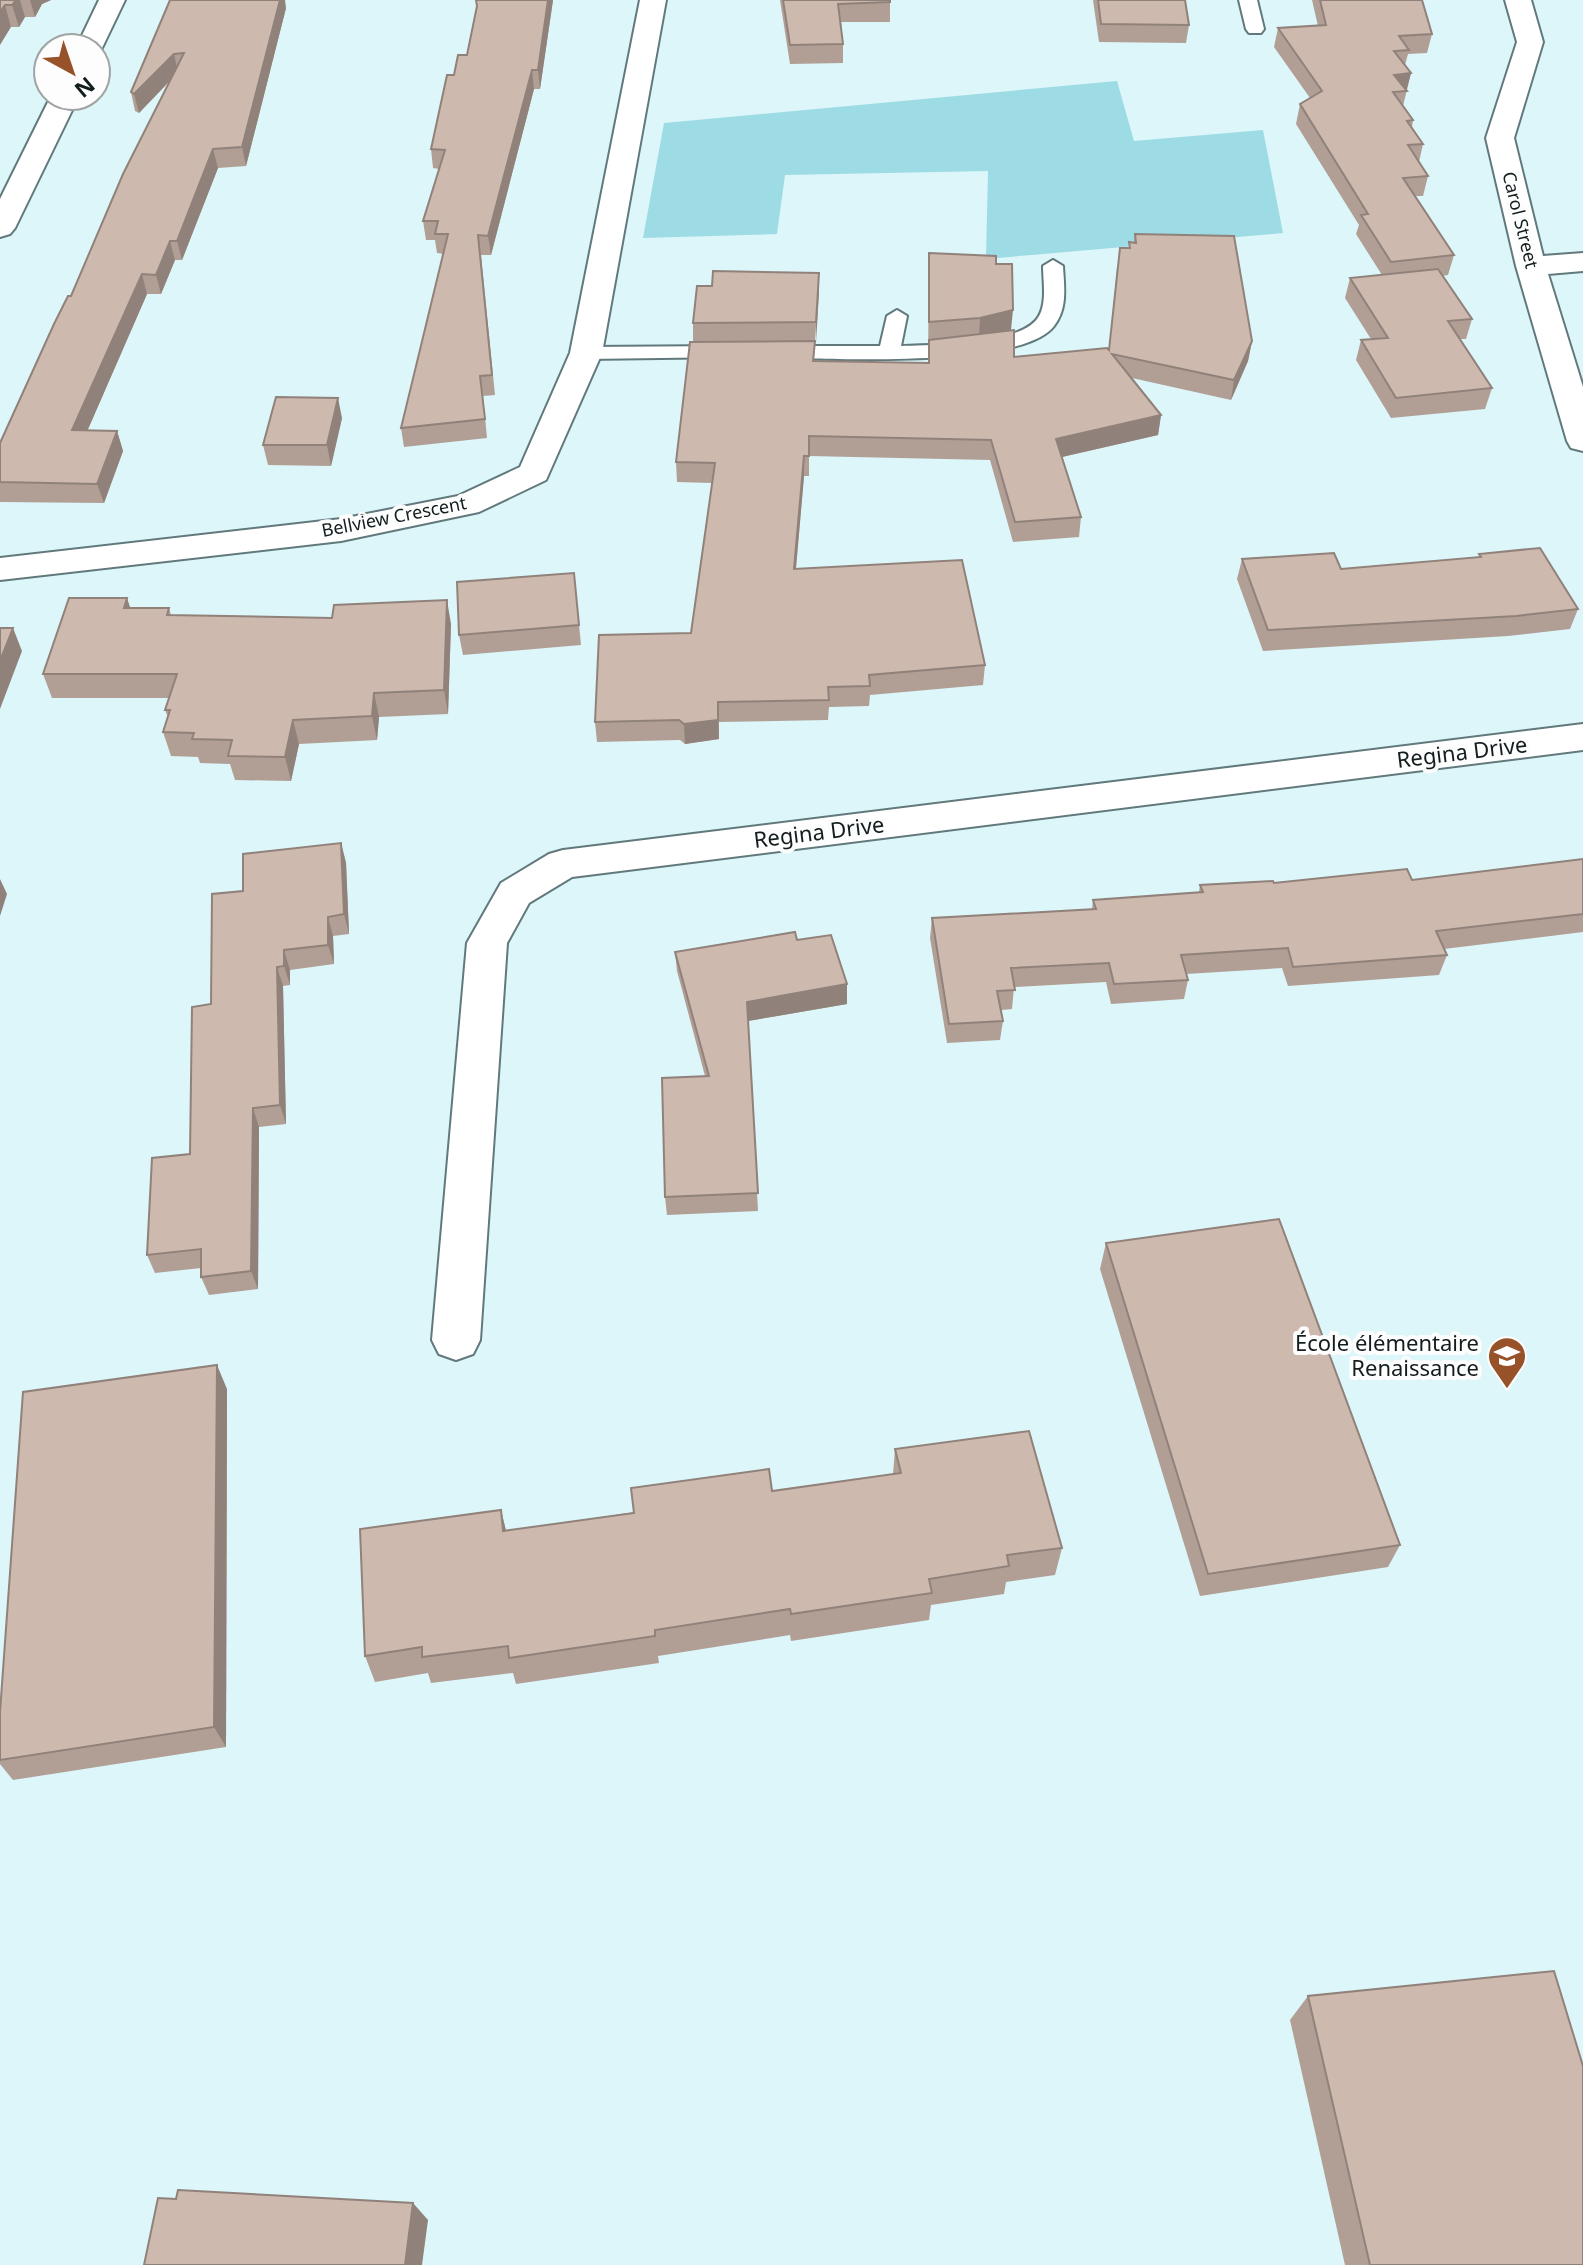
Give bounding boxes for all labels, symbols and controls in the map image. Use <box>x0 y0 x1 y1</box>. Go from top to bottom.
north arrow <box>32 32 112 112</box>
text: N <box>69 71 102 105</box>
street label: Carol Street <box>1497 169 1545 271</box>
street label: Bellview Crescent <box>319 490 469 542</box>
street label: Regina Drive <box>1395 728 1529 774</box>
street label: Regina Drive <box>752 808 886 854</box>
place label: École élémentaire Renaissance <box>1295 1327 1479 1382</box>
school or university icon: École élémentaire Renaissance <box>1486 1335 1528 1390</box>

